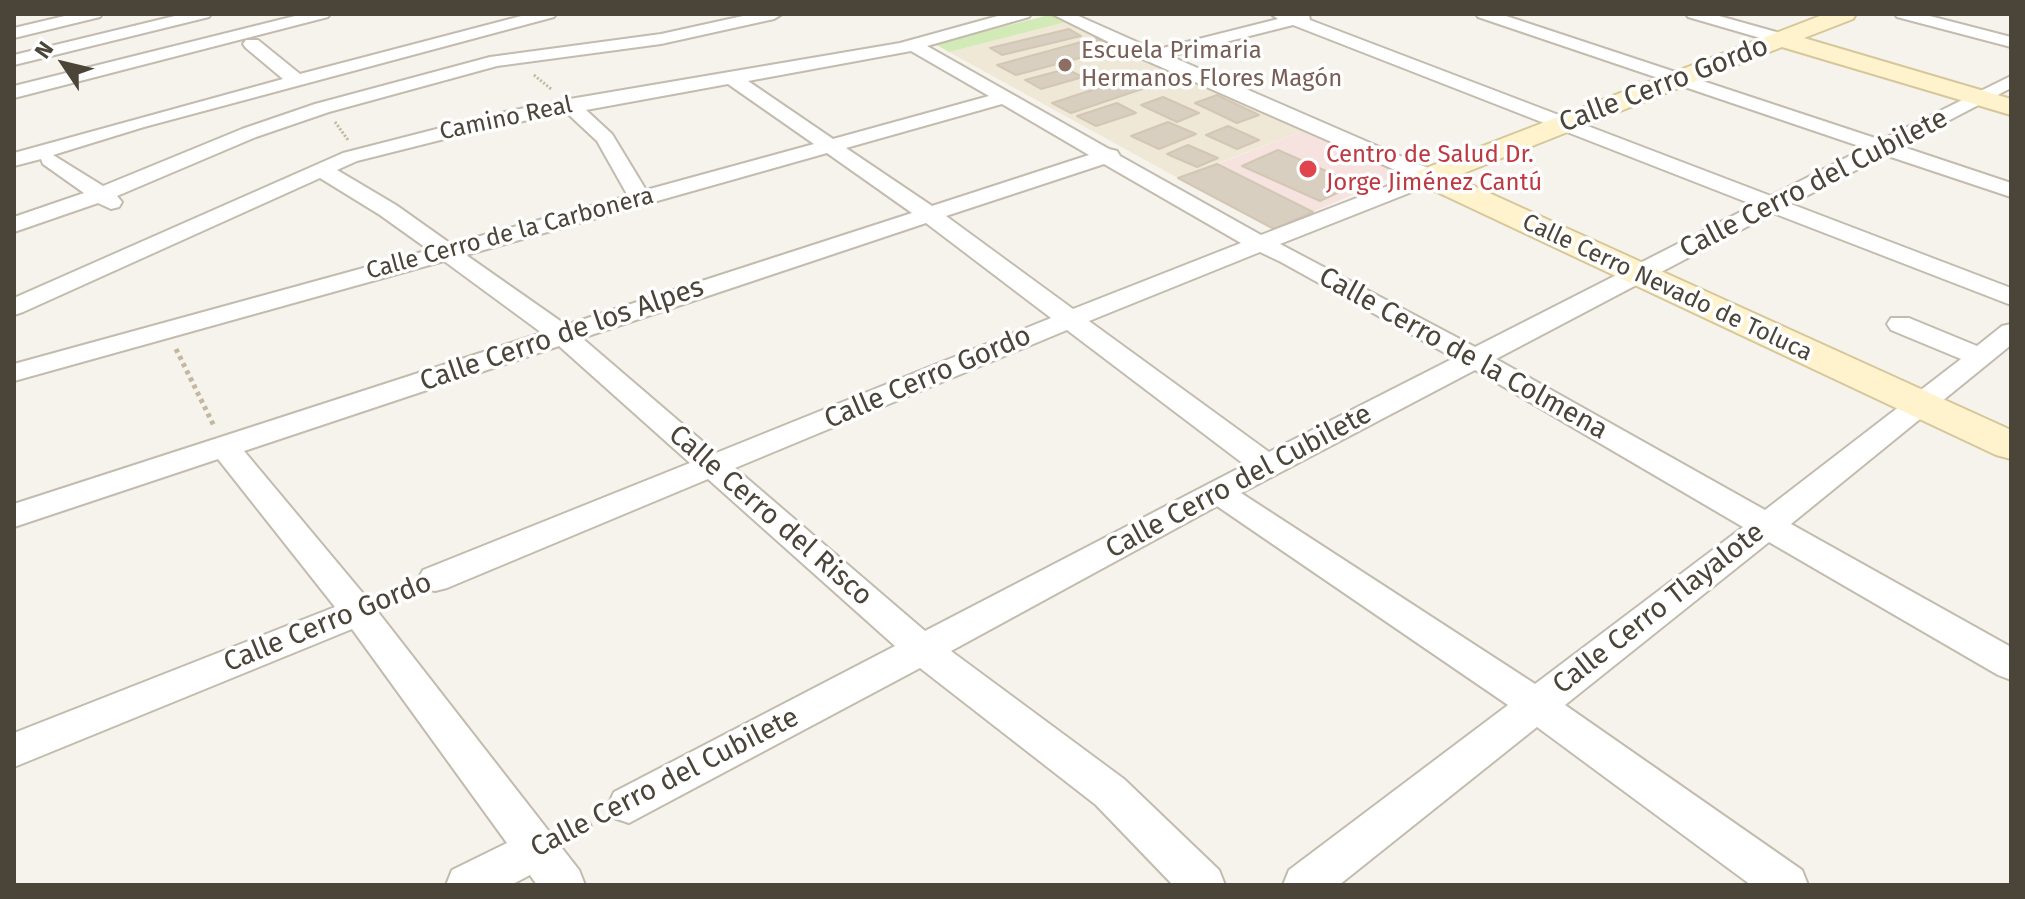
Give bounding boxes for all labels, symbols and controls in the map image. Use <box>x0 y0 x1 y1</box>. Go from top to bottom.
north arrow <box>24 24 104 104</box>
street label: Calle Cerro Gordo <box>1555 30 1773 140</box>
text: N <box>29 36 59 64</box>
place label: Escuela Primaria Hermanos Flores Magón <box>1081 37 1342 93</box>
marker: Escuela Primaria Hermanos Flores Magón <box>1056 56 1074 74</box>
street label: Camino Real <box>437 91 575 147</box>
street label: Calle Cerro del Cubilete <box>1674 102 1954 266</box>
place label: Centro de Salud Dr. Jorge Jiménez Cantú <box>1326 141 1542 197</box>
marker: Centro de Salud Dr. Jorge Jiménez Cantú <box>1297 158 1319 180</box>
street label: Calle Cerro de la Carbonera <box>363 182 657 286</box>
street label: Calle Cerro Nevado de Toluca <box>1518 208 1816 368</box>
street label: Calle Cerro de la Colmena <box>1313 261 1613 447</box>
street label: Calle Cerro de los Alpes <box>416 271 708 399</box>
street label: Calle Cerro Gordo <box>820 319 1036 437</box>
street label: Calle Cerro del Cubilete <box>1100 398 1378 566</box>
street label: Calle Cerro del Risco <box>661 418 879 614</box>
street label: Calle Cerro Tlayalote <box>1547 516 1771 702</box>
street label: Calle Cerro Gordo <box>219 566 437 680</box>
street label: Calle Cerro del Cubilete <box>525 701 805 865</box>

